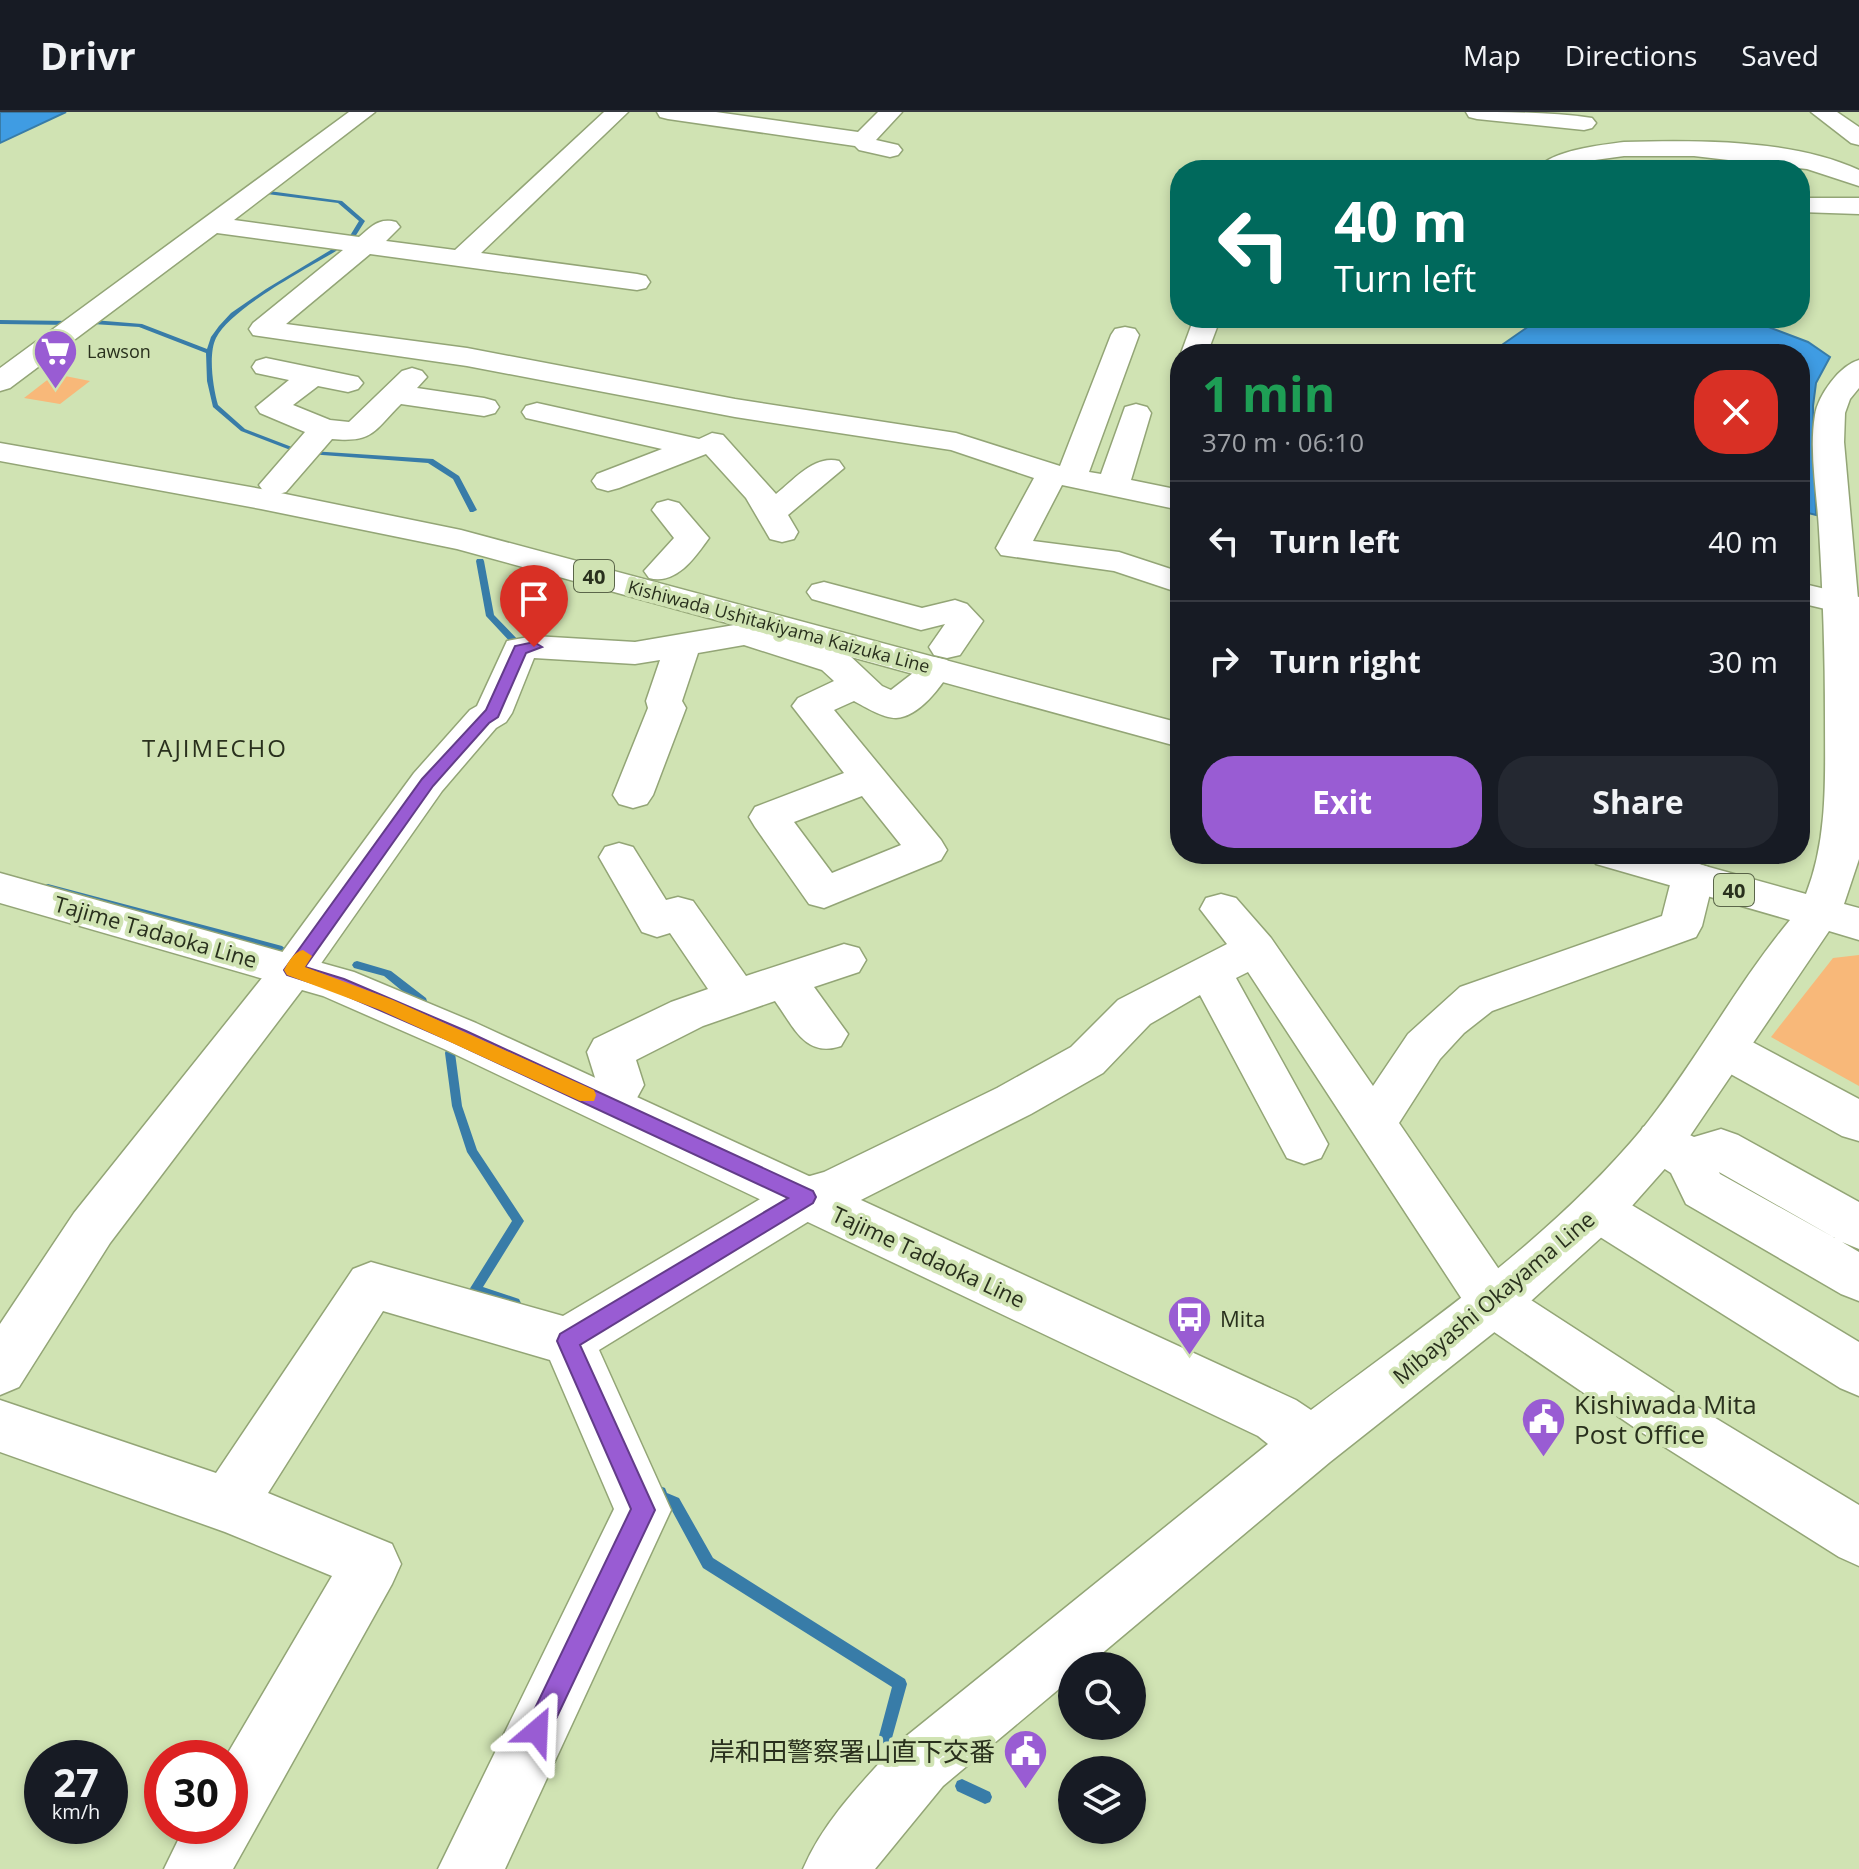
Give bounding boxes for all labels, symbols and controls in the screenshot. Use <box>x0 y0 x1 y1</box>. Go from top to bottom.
text: Drivr <box>40 29 136 81</box>
text: Map <box>1463 36 1521 74</box>
text: Directions <box>1565 36 1697 74</box>
text: Saved <box>1741 36 1819 74</box>
text: 40 m <box>1334 182 1468 258</box>
icon: left <box>1202 192 1306 296</box>
text: Turn left <box>1334 254 1476 303</box>
supermarket icon: Lawson <box>32 327 80 390</box>
place label: Lawson <box>87 339 151 363</box>
text: 1 min <box>1202 361 1335 426</box>
button: close <box>1694 370 1778 454</box>
text: 370 m · 06:10 <box>1202 424 1364 460</box>
icon: left <box>1202 519 1246 563</box>
text: Turn left <box>1270 521 1400 562</box>
text: 40 m <box>1708 521 1778 562</box>
road number: 40 <box>574 560 614 592</box>
pin <box>500 565 568 647</box>
street label: Kishiwada Ushitakiyama Kaizuka Line <box>625 574 933 678</box>
icon: arrive <box>512 577 556 621</box>
icon: right <box>1202 639 1246 683</box>
text: Turn right <box>1270 641 1421 682</box>
text: 30 m <box>1708 641 1778 682</box>
district label: TAJIMECHO <box>142 731 288 764</box>
button: Exit <box>1202 756 1482 848</box>
button: Share <box>1498 756 1778 848</box>
road number: 40 <box>1714 874 1754 906</box>
street label: Tajime Tadaoka Line <box>51 888 261 974</box>
street label: Tajime Tadaoka Line <box>828 1198 1030 1314</box>
street label: Mibayashi Okayama Line <box>1386 1204 1600 1390</box>
bus stop icon: Mita <box>1165 1294 1213 1357</box>
place label: Mita <box>1220 1303 1265 1333</box>
place label: Kishiwada Mita Post Office <box>1574 1386 1757 1452</box>
public building icon: Kishiwada Mita Post Office <box>1519 1395 1567 1458</box>
map controls <box>1058 1652 1146 1844</box>
button: search <box>1058 1652 1146 1740</box>
position arrow <box>495 1689 579 1773</box>
public building icon: 岸和田警察署山直下交番 <box>1002 1727 1050 1790</box>
place label: 岸和田警察署山直下交番 <box>709 1733 995 1769</box>
speed limit sign: 30 <box>144 1740 248 1844</box>
text: 27 <box>53 1754 99 1809</box>
button: layers <box>1058 1756 1146 1844</box>
text: km/h <box>52 1798 100 1825</box>

